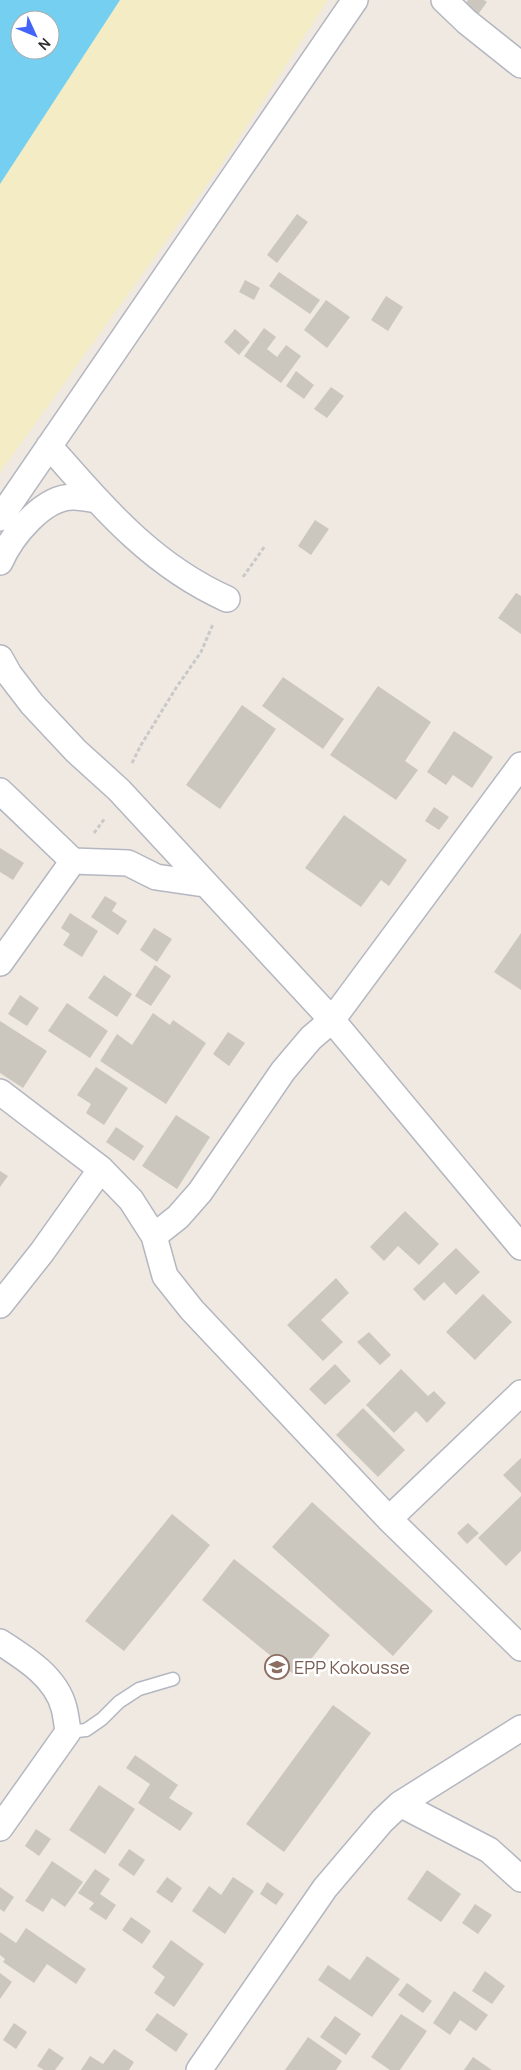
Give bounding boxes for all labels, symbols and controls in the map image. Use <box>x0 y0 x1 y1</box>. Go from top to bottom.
north arrow <box>10 10 60 60</box>
text: N <box>34 34 55 55</box>
school or university icon: EPP Kokousse <box>264 1654 290 1680</box>
place label: EPP Kokousse <box>294 1655 410 1679</box>

